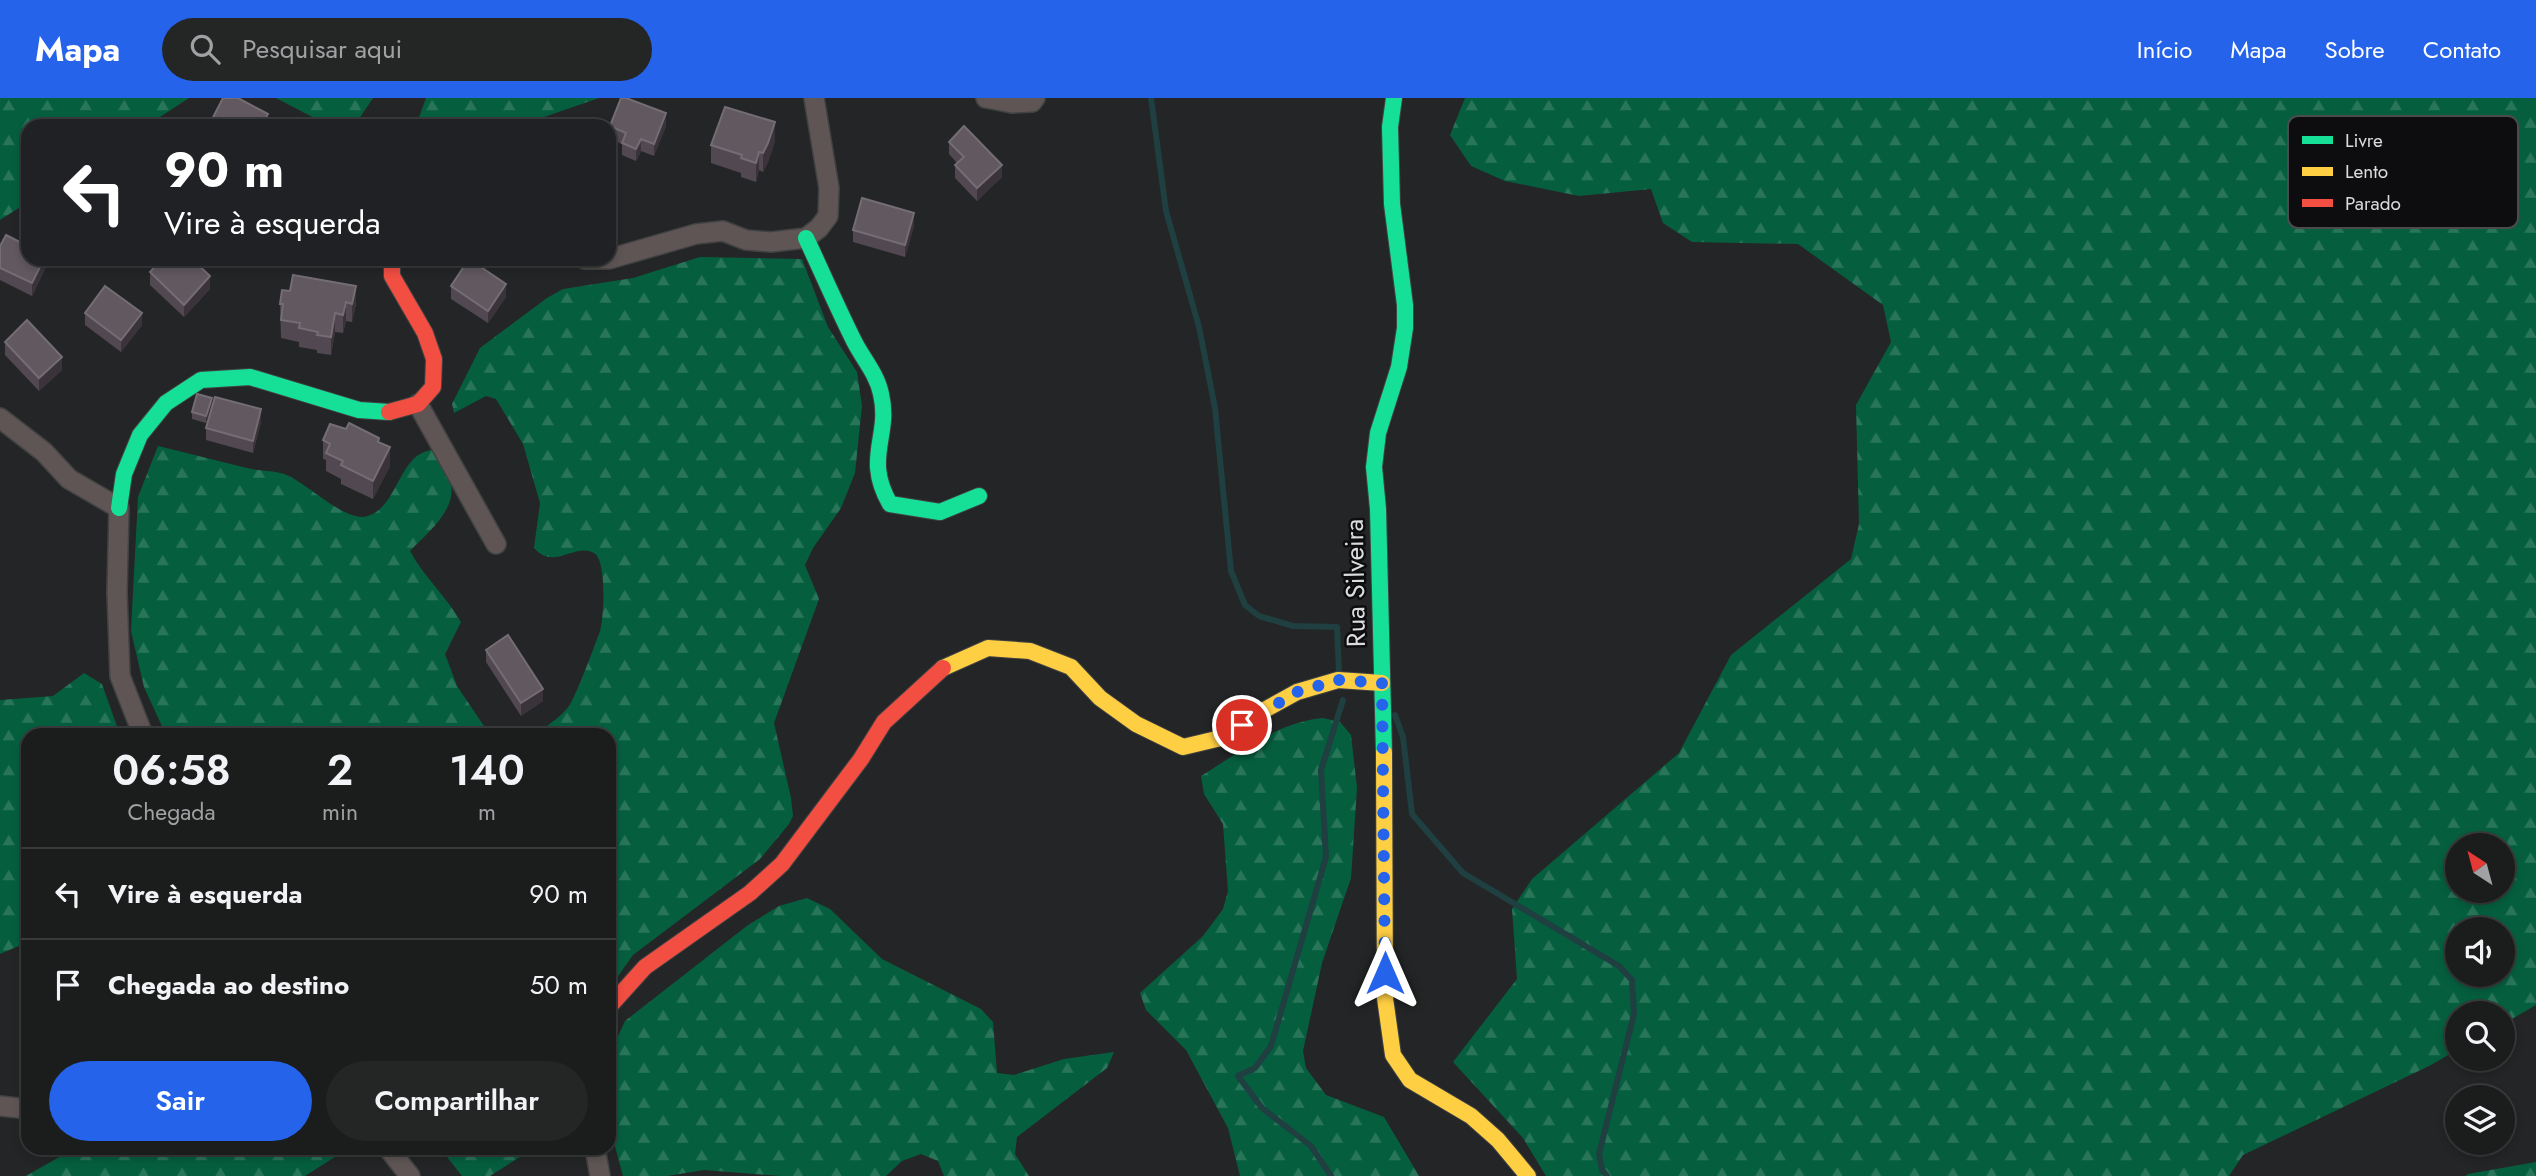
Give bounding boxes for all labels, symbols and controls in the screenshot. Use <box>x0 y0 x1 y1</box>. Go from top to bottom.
search box <box>162 18 652 81</box>
text: Mapa <box>35 26 120 73</box>
icon: search <box>186 30 224 68</box>
text: Pesquisar aqui <box>242 30 402 68</box>
text: Início <box>2137 32 2192 67</box>
text: Mapa <box>2230 32 2287 67</box>
text: Sobre <box>2325 32 2385 67</box>
text: Contato <box>2423 32 2501 67</box>
legend <box>2288 116 2518 228</box>
text: Livre <box>2345 127 2383 154</box>
text: 90 m <box>164 135 284 205</box>
icon: left <box>49 147 140 238</box>
text: Lento <box>2345 158 2388 185</box>
text: Parado <box>2345 190 2401 217</box>
text: Vire à esquerda <box>164 200 381 246</box>
street label: Rua Silveira <box>1335 519 1375 647</box>
pin <box>1212 695 1272 755</box>
icon: arrive <box>1223 706 1261 744</box>
text: 06:58 <box>112 740 231 801</box>
text: 2 <box>327 740 353 801</box>
text: 140 <box>449 740 525 801</box>
text: Chegada <box>127 795 216 829</box>
text: min <box>322 795 358 829</box>
text: m <box>478 795 496 829</box>
north arrow <box>2445 833 2515 903</box>
map controls <box>2445 833 2515 1155</box>
icon: left <box>49 875 87 913</box>
text: Vire à esquerda <box>108 875 303 913</box>
text: 90 m <box>529 875 588 913</box>
button: sound <box>2445 917 2515 987</box>
position arrow <box>1348 936 1422 1010</box>
icon: arrive <box>49 966 87 1004</box>
text: Chegada ao destino <box>108 966 349 1004</box>
text: 50 m <box>530 966 588 1004</box>
button: search <box>2445 1001 2515 1071</box>
button: Sair <box>49 1061 312 1141</box>
button: Compartilhar <box>326 1061 588 1141</box>
button: layers <box>2445 1085 2515 1155</box>

